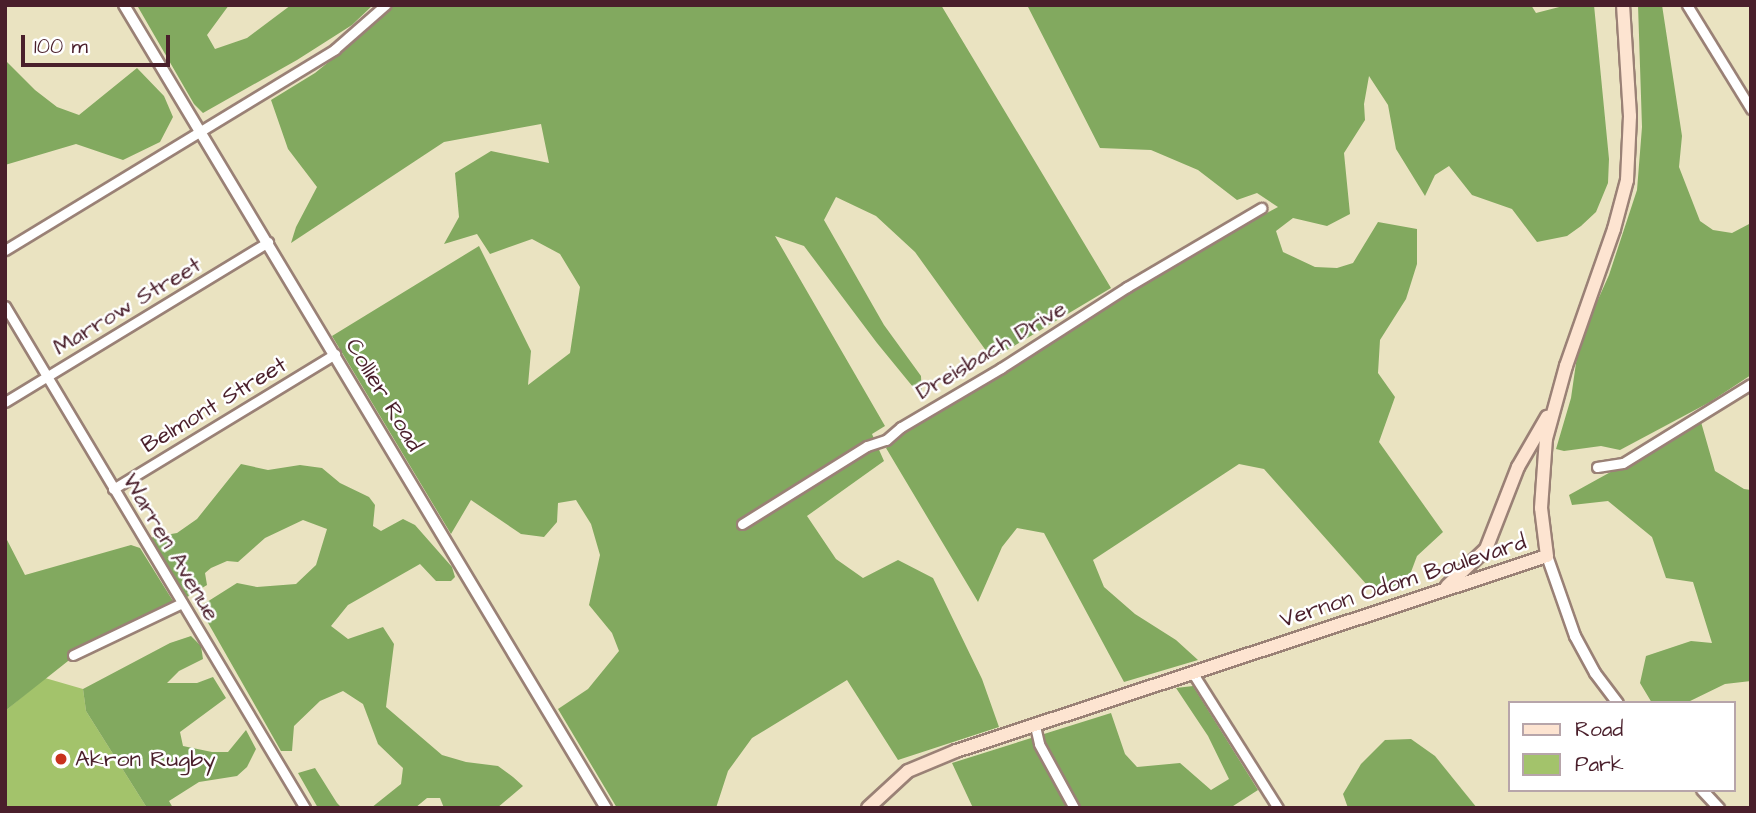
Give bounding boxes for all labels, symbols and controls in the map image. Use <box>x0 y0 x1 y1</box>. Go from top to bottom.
scale bar <box>24 21 173 65</box>
text: 100 m <box>34 32 88 61</box>
street label: Marrow Street <box>48 251 206 361</box>
street label: Dreisbach Drive <box>911 294 1071 406</box>
street label: Collier Road <box>339 333 429 457</box>
street label: Belmont Street <box>137 351 291 459</box>
street label: Warren Avenue <box>116 468 226 626</box>
street label: Vernon Odom Boulevard <box>1276 528 1530 634</box>
legend <box>1508 701 1735 792</box>
text: Road <box>1575 715 1623 744</box>
place label: Akron Rugby <box>75 745 216 773</box>
text: Park <box>1575 750 1624 779</box>
marker: Akron Rugby <box>53 751 69 767</box>

